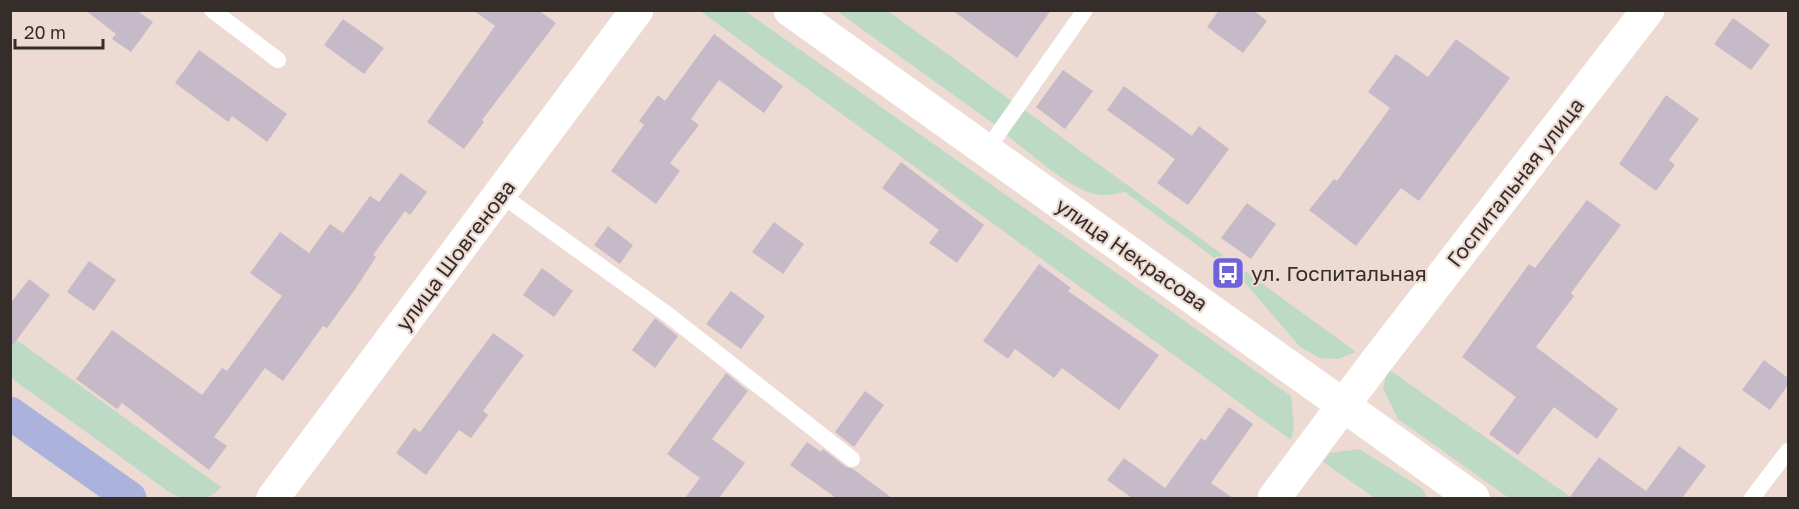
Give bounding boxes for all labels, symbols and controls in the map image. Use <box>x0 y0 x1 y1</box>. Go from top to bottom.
scale bar <box>15 12 104 50</box>
text: 20 m <box>24 21 66 43</box>
street label: Госпитальная улица <box>1441 92 1589 272</box>
street label: улица Шовгенова <box>390 174 520 336</box>
street label: улица Некрасова <box>1051 192 1213 316</box>
bus stop icon: ул. Госпитальная <box>1210 255 1246 291</box>
place label: ул. Госпитальная <box>1251 260 1427 286</box>

